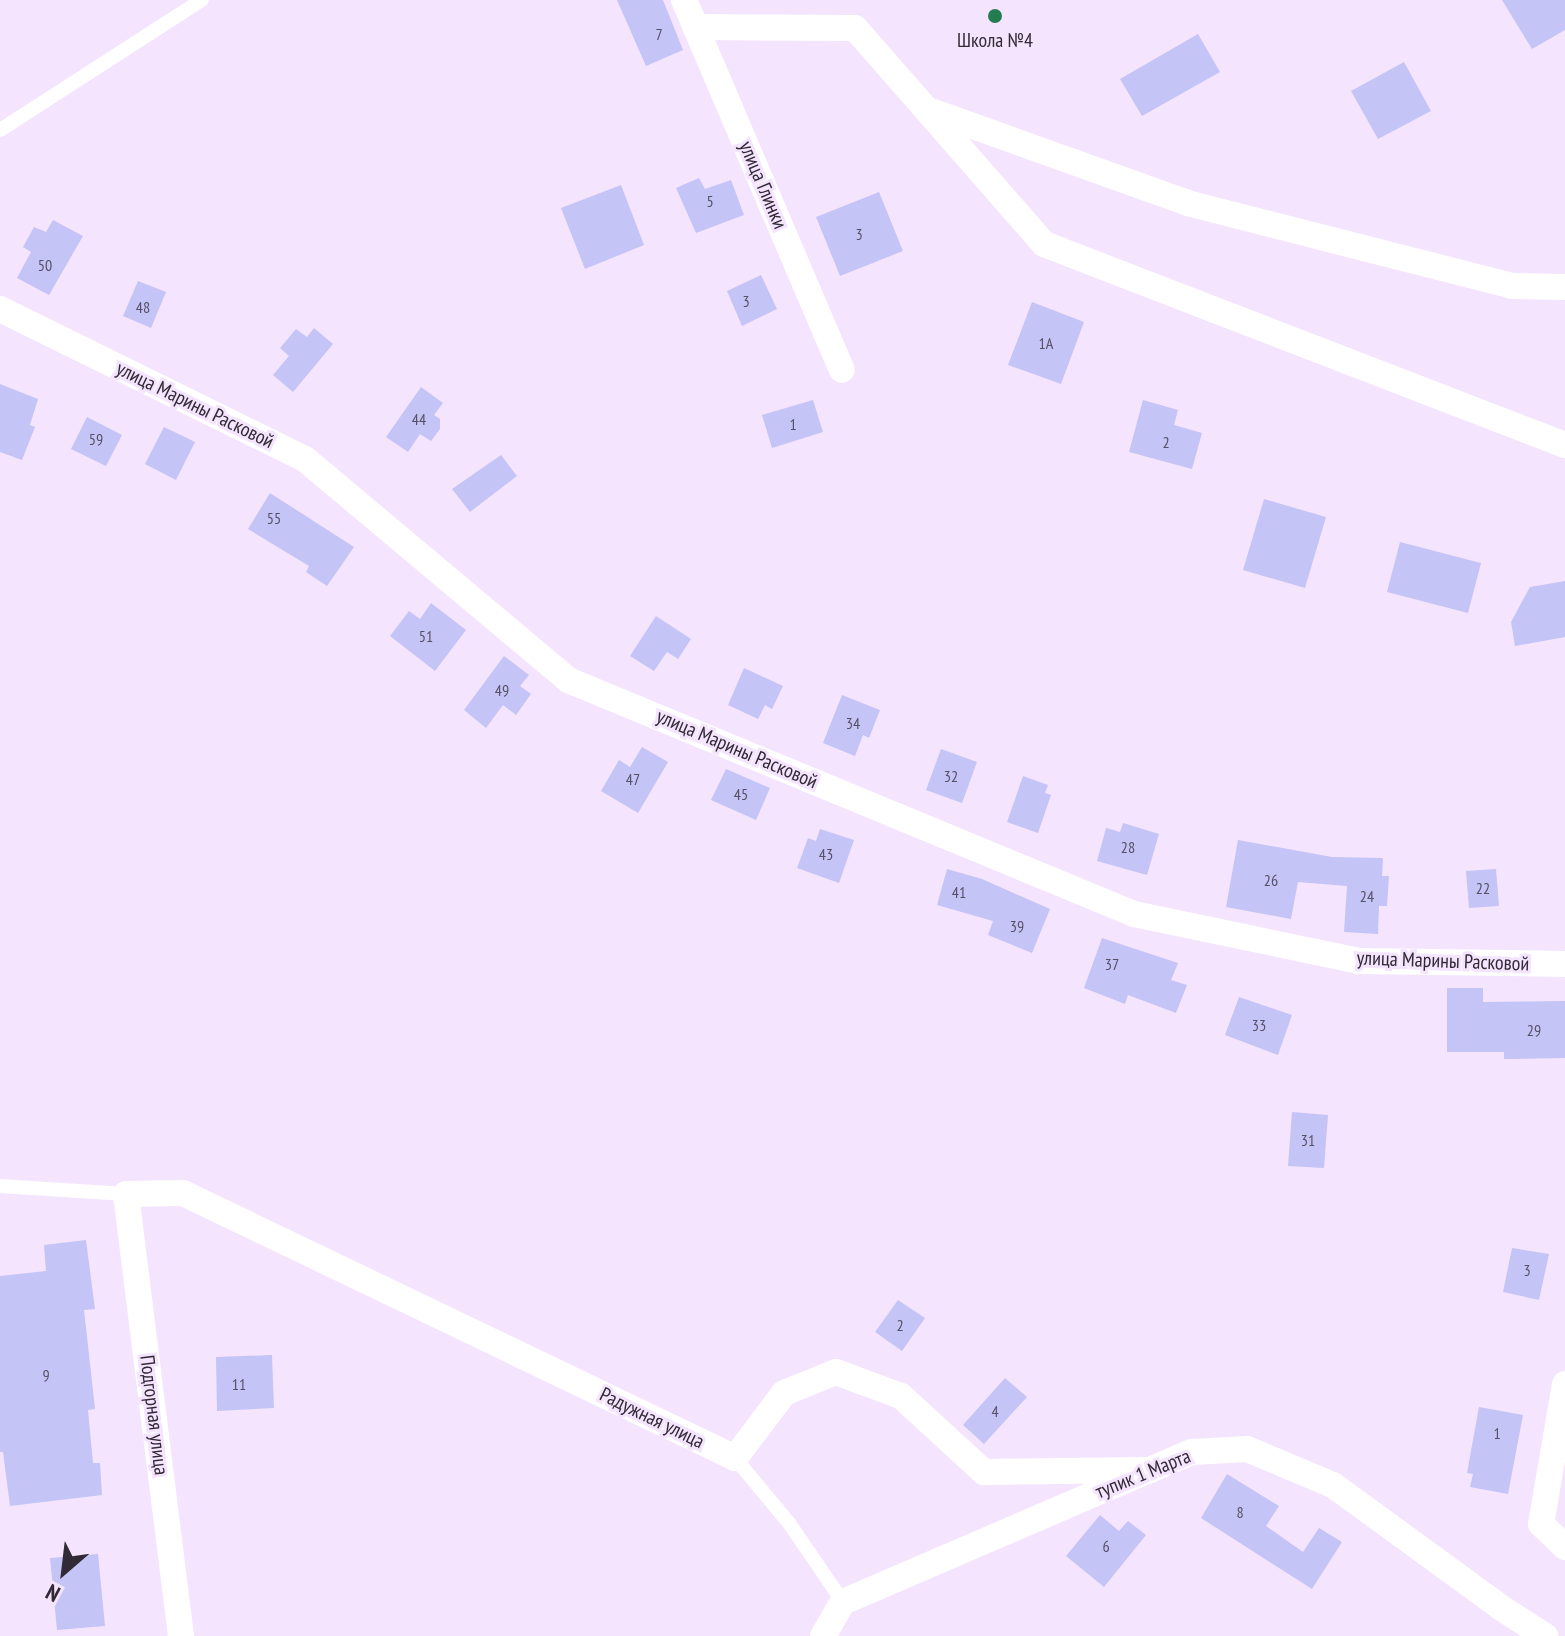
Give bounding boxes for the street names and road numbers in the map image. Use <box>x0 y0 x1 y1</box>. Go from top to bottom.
street label: улица Глинки <box>734 138 792 232</box>
street label: улица Марины Расковой <box>112 356 278 454</box>
street label: улица Марины Расковой <box>653 704 821 794</box>
street label: улица Марины Расковой <box>1356 946 1530 976</box>
street label: Подгорная улица <box>135 1354 173 1476</box>
street label: Радужная улица <box>596 1382 708 1454</box>
street label: тупик 1 Марта <box>1092 1444 1194 1504</box>

